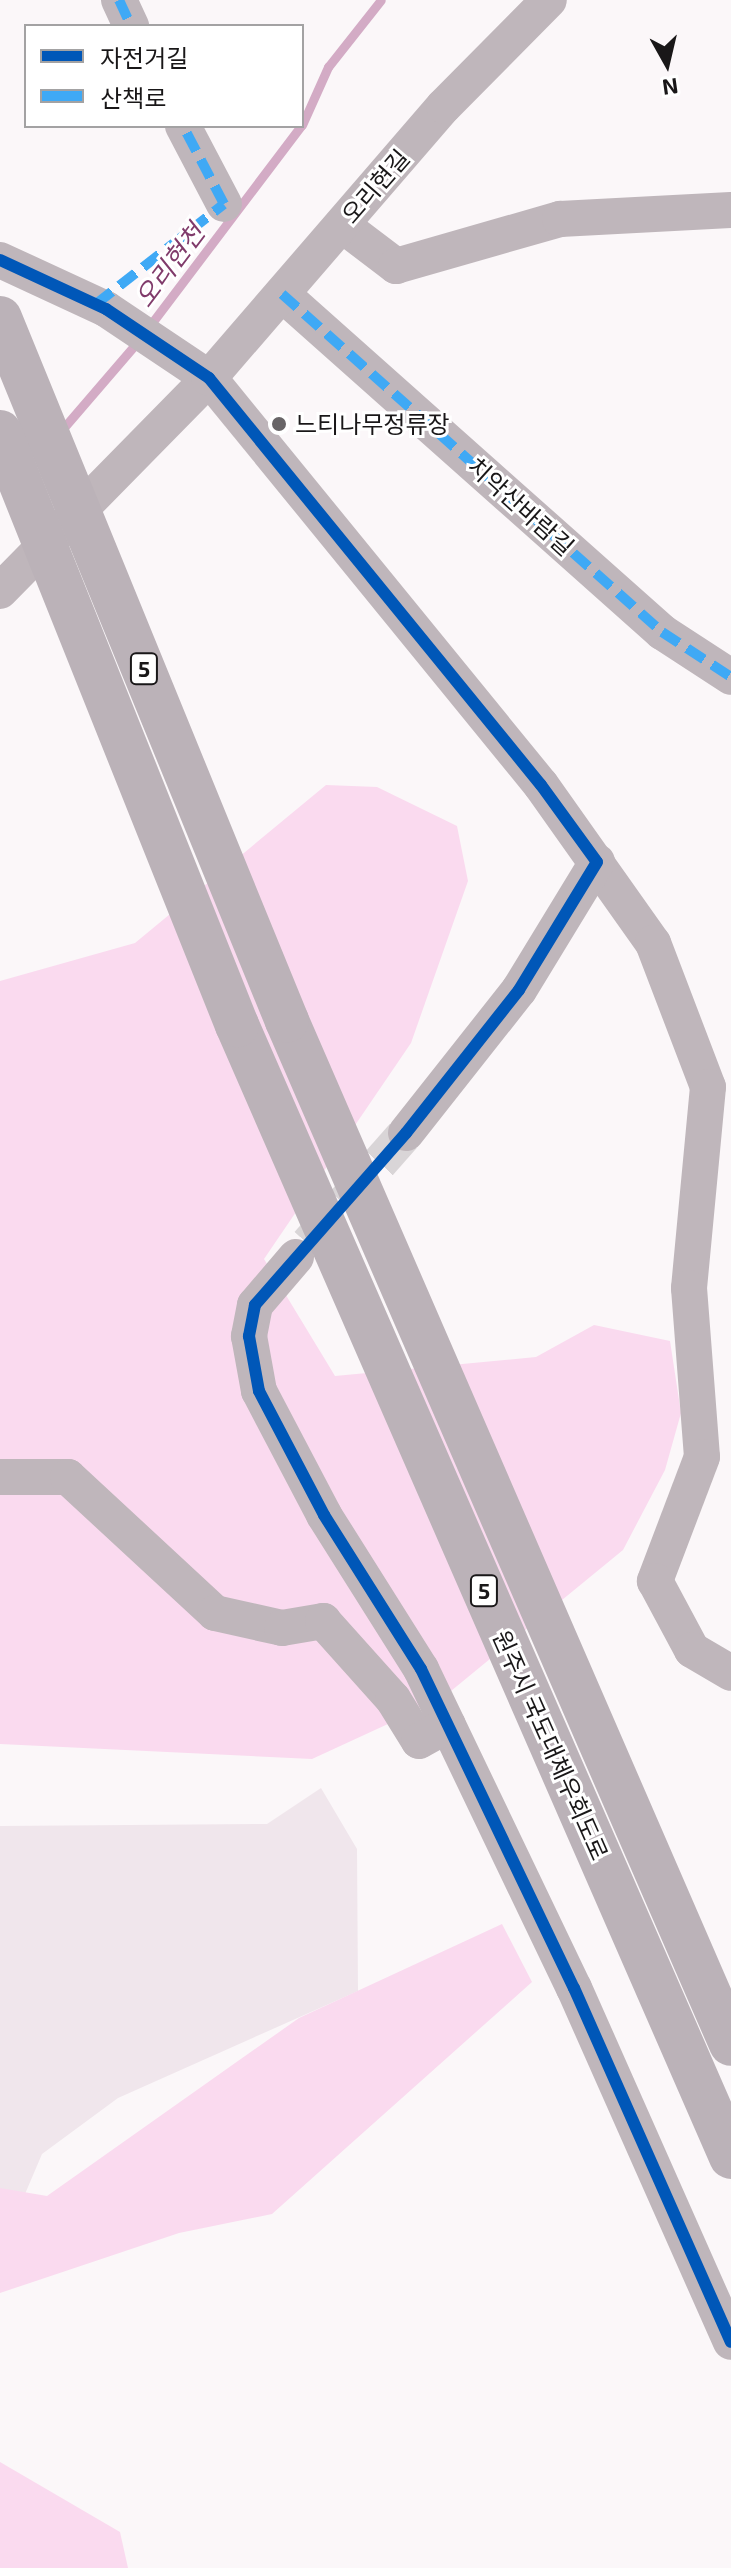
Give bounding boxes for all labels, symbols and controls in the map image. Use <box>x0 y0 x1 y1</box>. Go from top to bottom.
legend <box>24 24 304 128</box>
north arrow <box>627 24 707 104</box>
text: 자전거길 <box>100 43 188 72</box>
text: N <box>661 74 680 102</box>
text: 산책로 <box>100 83 166 112</box>
street label: 오리현길 <box>335 143 415 229</box>
water label: 오리현천 <box>128 217 210 313</box>
place label: 느티나무정류장 <box>295 410 450 438</box>
marker: 느티나무정류장 <box>270 415 288 433</box>
street label: 치악산바람길 <box>462 451 580 561</box>
road number: 5 <box>128 651 160 687</box>
road number: 5 <box>468 1573 500 1609</box>
street label: 원주시 국도대체우회도로 <box>487 1626 615 1864</box>

